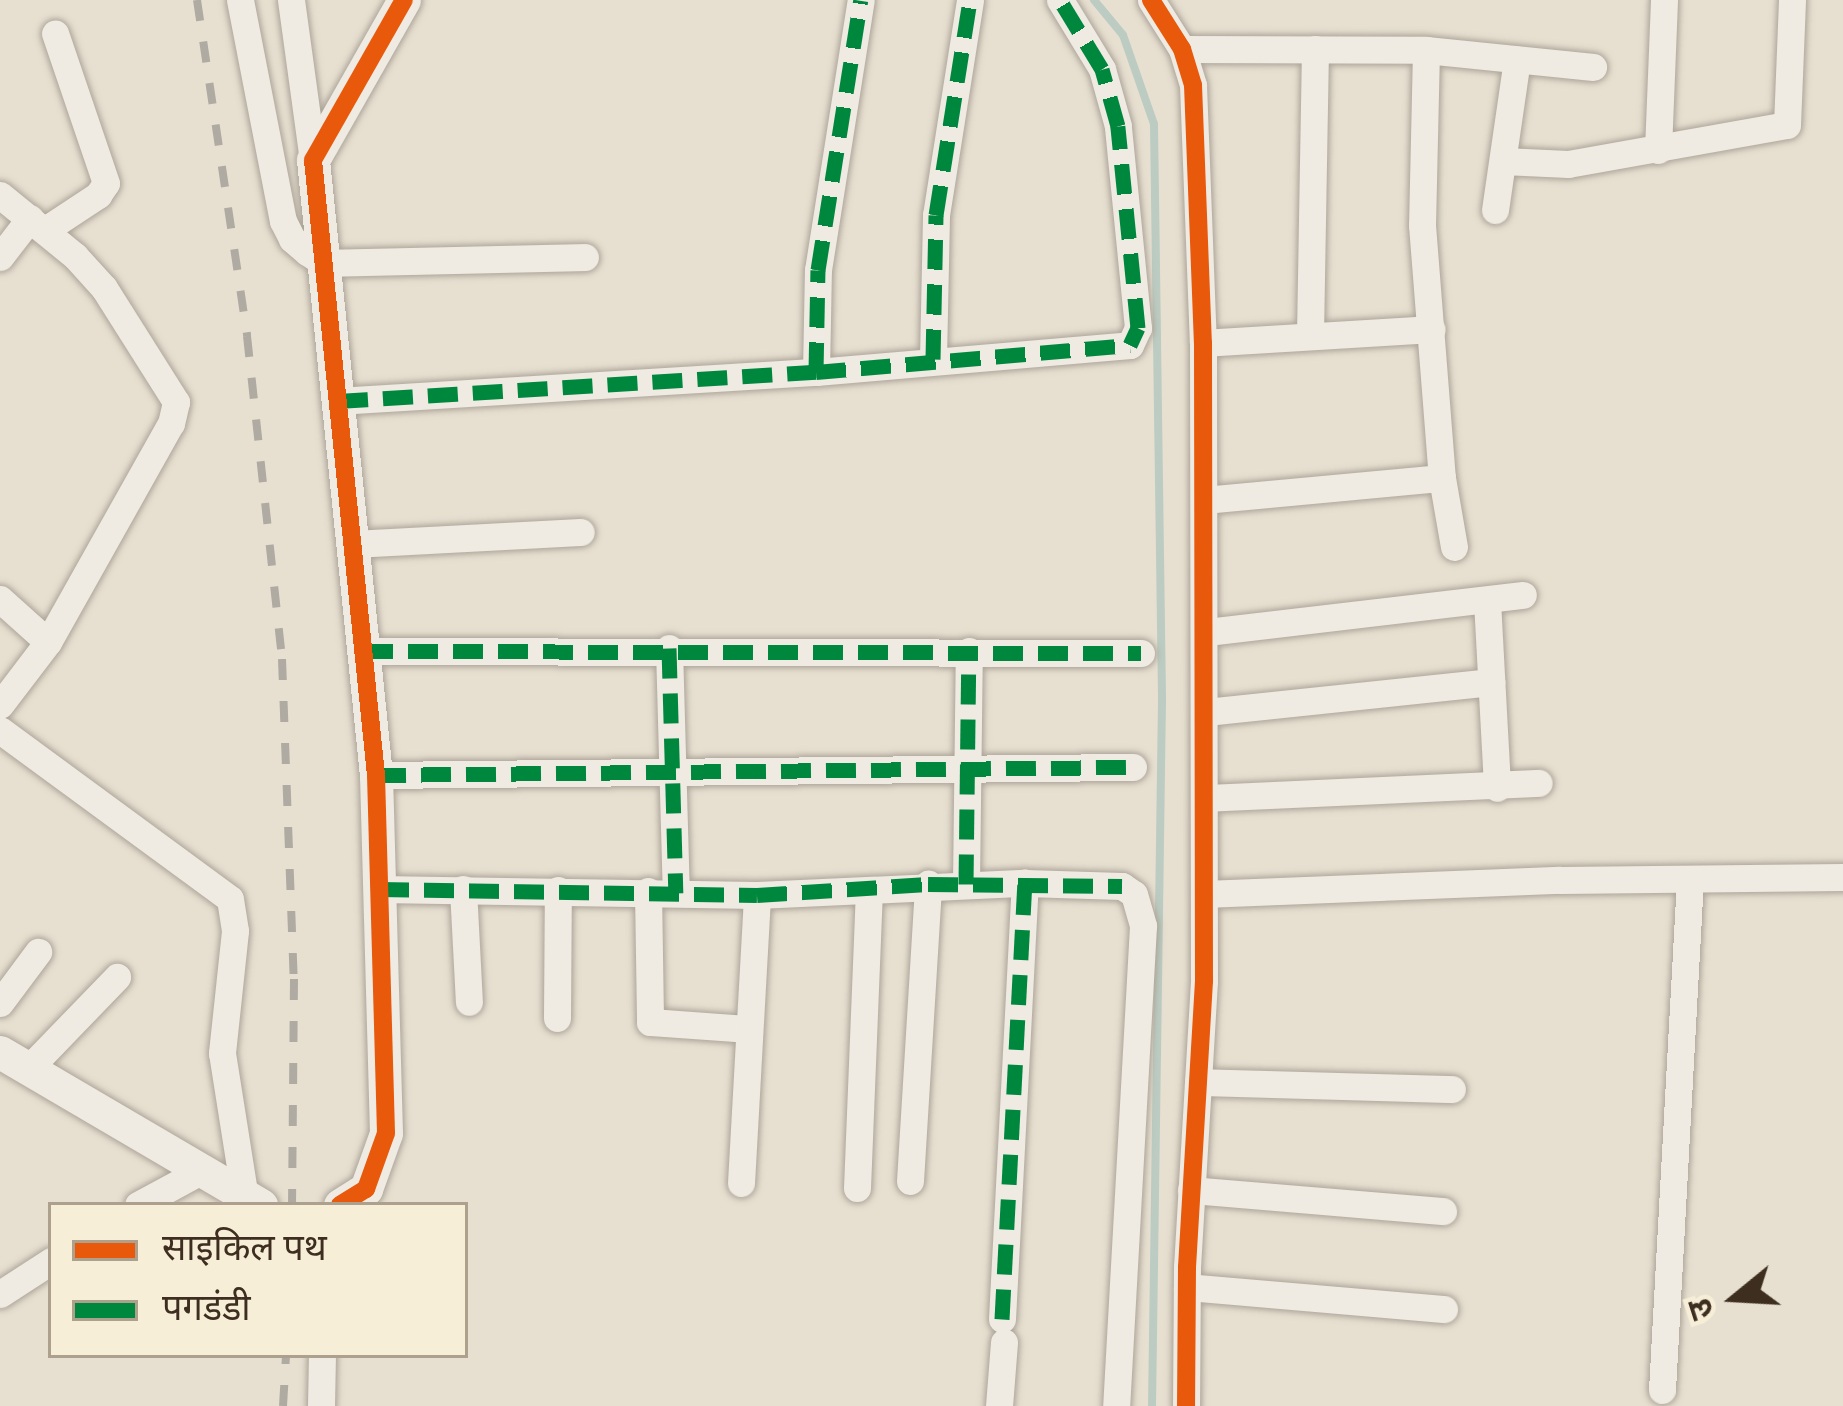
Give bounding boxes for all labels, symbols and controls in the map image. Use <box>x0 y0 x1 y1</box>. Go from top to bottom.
legend <box>48 1202 468 1358</box>
text: साइकिल पथ <box>162 1225 327 1270</box>
north arrow <box>1675 1238 1795 1358</box>
text: पगडंडी <box>162 1285 251 1330</box>
text: उ <box>1678 1294 1723 1325</box>

